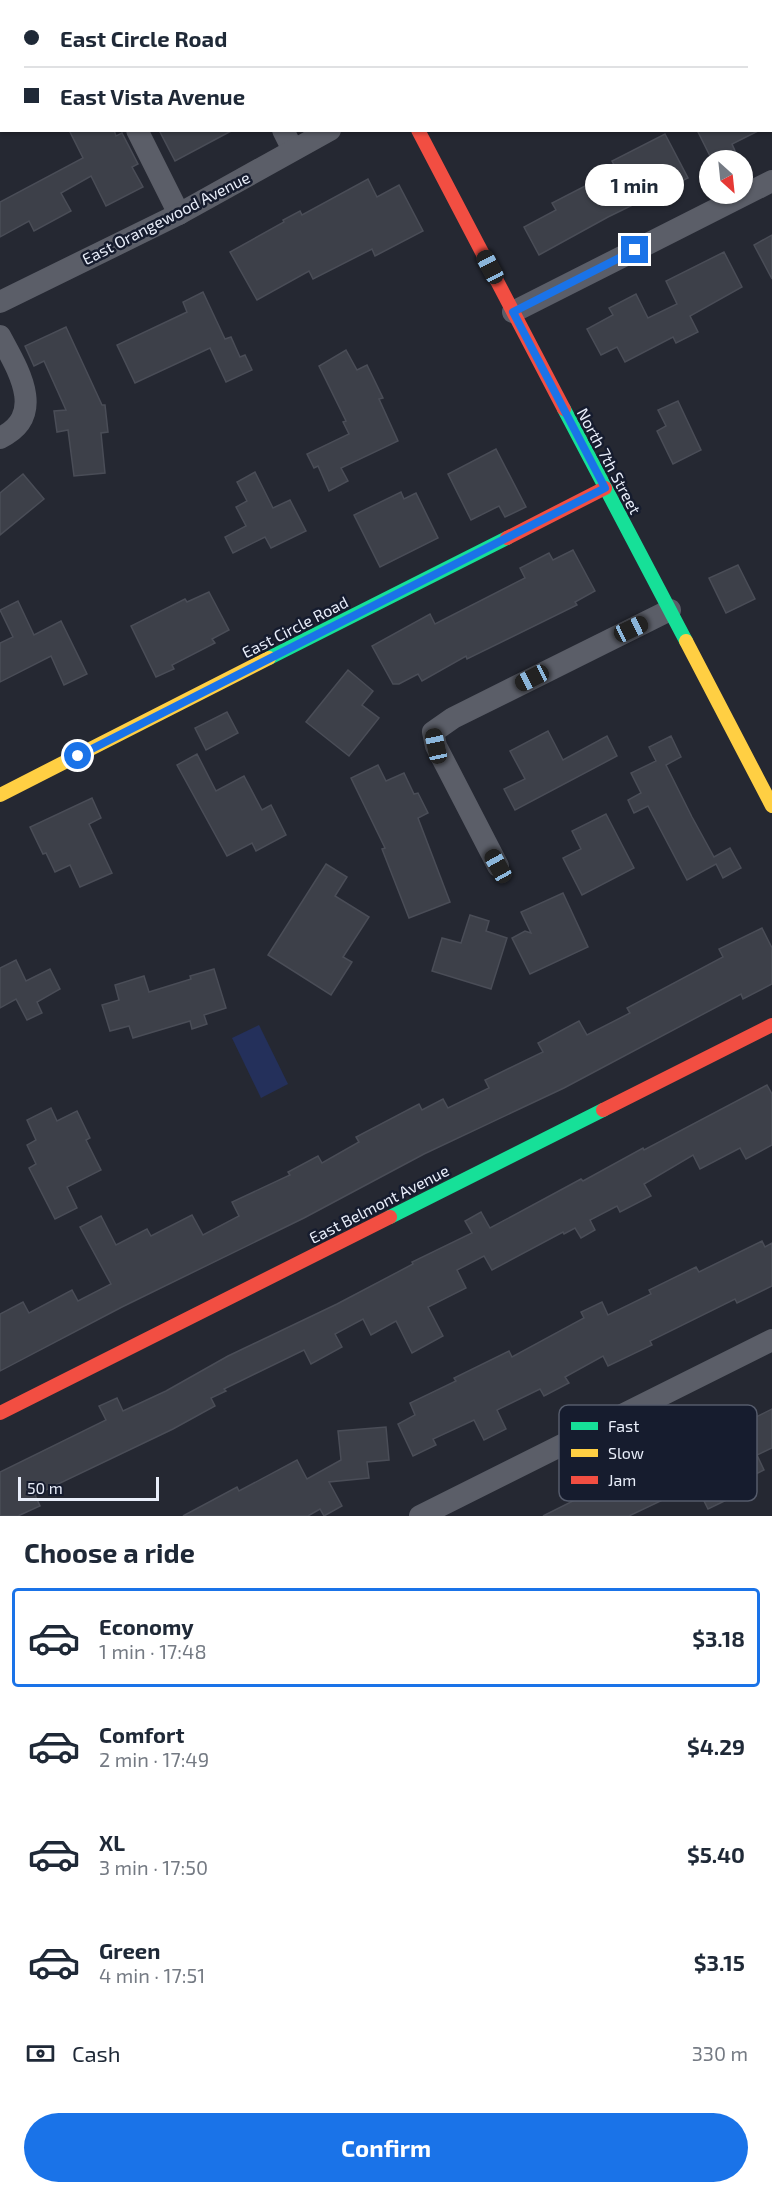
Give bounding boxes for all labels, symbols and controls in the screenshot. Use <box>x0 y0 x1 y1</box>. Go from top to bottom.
text: East Circle Road <box>60 25 227 51</box>
text: East Vista Avenue <box>60 83 245 109</box>
north arrow <box>699 150 753 204</box>
map controls <box>699 150 753 204</box>
callout: 1 min <box>586 163 684 205</box>
street label: East Orangewood Avenue <box>79 167 253 268</box>
text: 1 min <box>610 173 659 197</box>
route end <box>621 236 648 263</box>
car <box>474 247 506 287</box>
street label: North 7th Street <box>574 404 645 517</box>
street label: East Circle Road <box>239 592 351 661</box>
car <box>611 613 651 645</box>
car <box>512 662 552 694</box>
car <box>423 727 449 765</box>
route start <box>64 742 91 769</box>
car <box>481 846 515 886</box>
street label: East Belmont Avenue <box>306 1160 452 1247</box>
legend <box>559 1405 757 1501</box>
text: Fast <box>608 1416 639 1435</box>
text: Slow <box>608 1443 644 1462</box>
text: Jam <box>608 1470 636 1489</box>
scale bar <box>18 1474 159 1502</box>
text: 50 m <box>27 1478 63 1497</box>
text: Choose a ride <box>24 1536 195 1568</box>
icon: car <box>27 1611 81 1665</box>
text: Economy <box>99 1613 194 1639</box>
text: $3.18 <box>692 1625 745 1651</box>
text: 1 min · 17:48 <box>99 1639 207 1663</box>
icon: car <box>27 1719 81 1773</box>
text: Comfort <box>99 1721 184 1747</box>
text: $4.29 <box>687 1733 745 1759</box>
text: 2 min · 17:49 <box>99 1747 209 1771</box>
icon: car <box>27 1827 81 1881</box>
text: XL <box>99 1829 125 1855</box>
text: $5.40 <box>687 1841 745 1867</box>
text: 3 min · 17:50 <box>99 1855 208 1879</box>
icon: car <box>27 1935 81 1989</box>
text: Green <box>99 1937 161 1963</box>
text: $3.15 <box>694 1949 745 1975</box>
text: 4 min · 17:51 <box>99 1963 205 1987</box>
icon: cash <box>24 2037 57 2070</box>
text: Cash <box>72 2040 121 2066</box>
text: 330 m <box>692 2041 748 2065</box>
button: Confirm <box>24 2113 748 2182</box>

